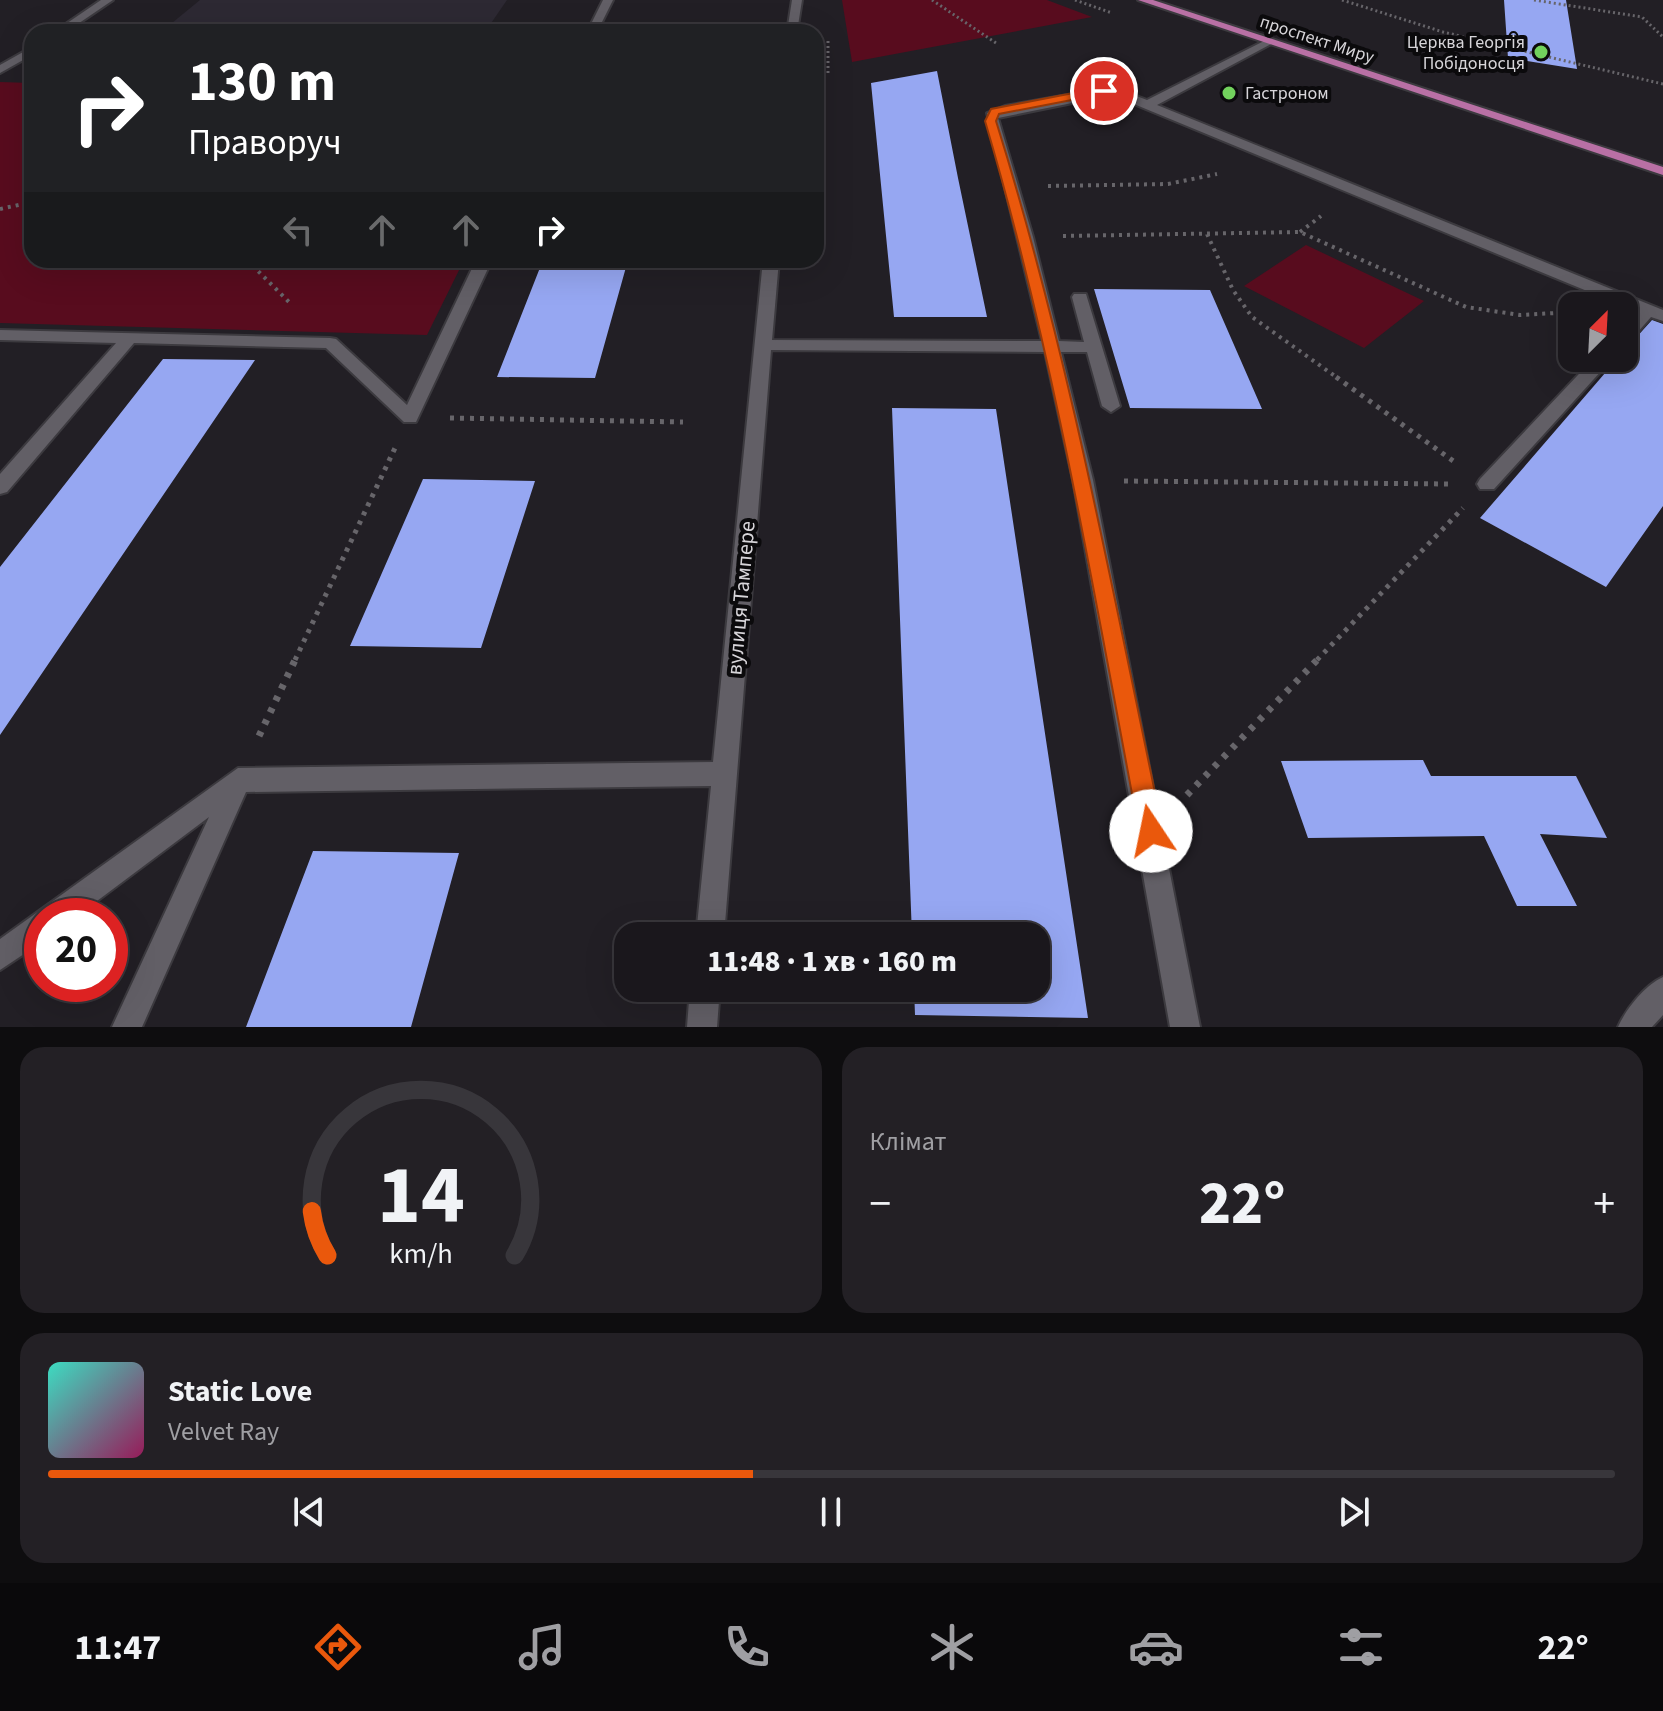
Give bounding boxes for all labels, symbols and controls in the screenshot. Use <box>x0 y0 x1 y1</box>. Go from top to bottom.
street label: проспект Миру <box>1256 9 1378 70</box>
place label: Церква Георгія Побідоносця <box>1407 30 1525 76</box>
text: 130 m <box>188 43 336 122</box>
marker: Церква Георгія Побідоносця <box>1532 43 1550 61</box>
icon: right <box>56 56 160 160</box>
pin <box>1070 57 1138 125</box>
icon: arrive <box>1082 69 1126 113</box>
place label: Гастроном <box>1245 81 1329 106</box>
marker: Гастроном <box>1220 84 1238 102</box>
text: Праворуч <box>188 117 342 168</box>
icon: left <box>276 208 320 252</box>
icon: ahead <box>360 208 404 252</box>
icon: ahead <box>444 208 488 252</box>
icon: right <box>528 208 572 252</box>
north arrow <box>1558 292 1638 372</box>
map controls <box>1558 292 1638 372</box>
street label: вулиця Тампере <box>718 520 764 677</box>
position arrow <box>1109 789 1193 873</box>
speed limit sign: 20 <box>24 898 128 1002</box>
text: 11:48 · 1 хв · 160 m <box>707 940 957 983</box>
text: Клімат <box>870 1123 946 1160</box>
text: 14 <box>377 1137 465 1255</box>
text: 22° <box>1199 1162 1285 1247</box>
text: − <box>870 1173 891 1236</box>
text: + <box>1593 1173 1615 1236</box>
text: km/h <box>389 1234 452 1274</box>
text: Static Love <box>168 1370 312 1413</box>
text: Velvet Ray <box>168 1413 279 1450</box>
icon: previous <box>287 1490 331 1534</box>
icon: pause <box>809 1490 853 1534</box>
icon: next <box>1332 1490 1376 1534</box>
icon: directions <box>310 1619 366 1675</box>
icon: music <box>514 1619 570 1675</box>
icon: phone <box>719 1619 775 1675</box>
icon: climate <box>924 1619 980 1675</box>
icon: car <box>1128 1619 1184 1675</box>
icon: filters <box>1333 1619 1389 1675</box>
text: 11:47 <box>74 1622 161 1673</box>
text: 22° <box>1538 1622 1589 1673</box>

